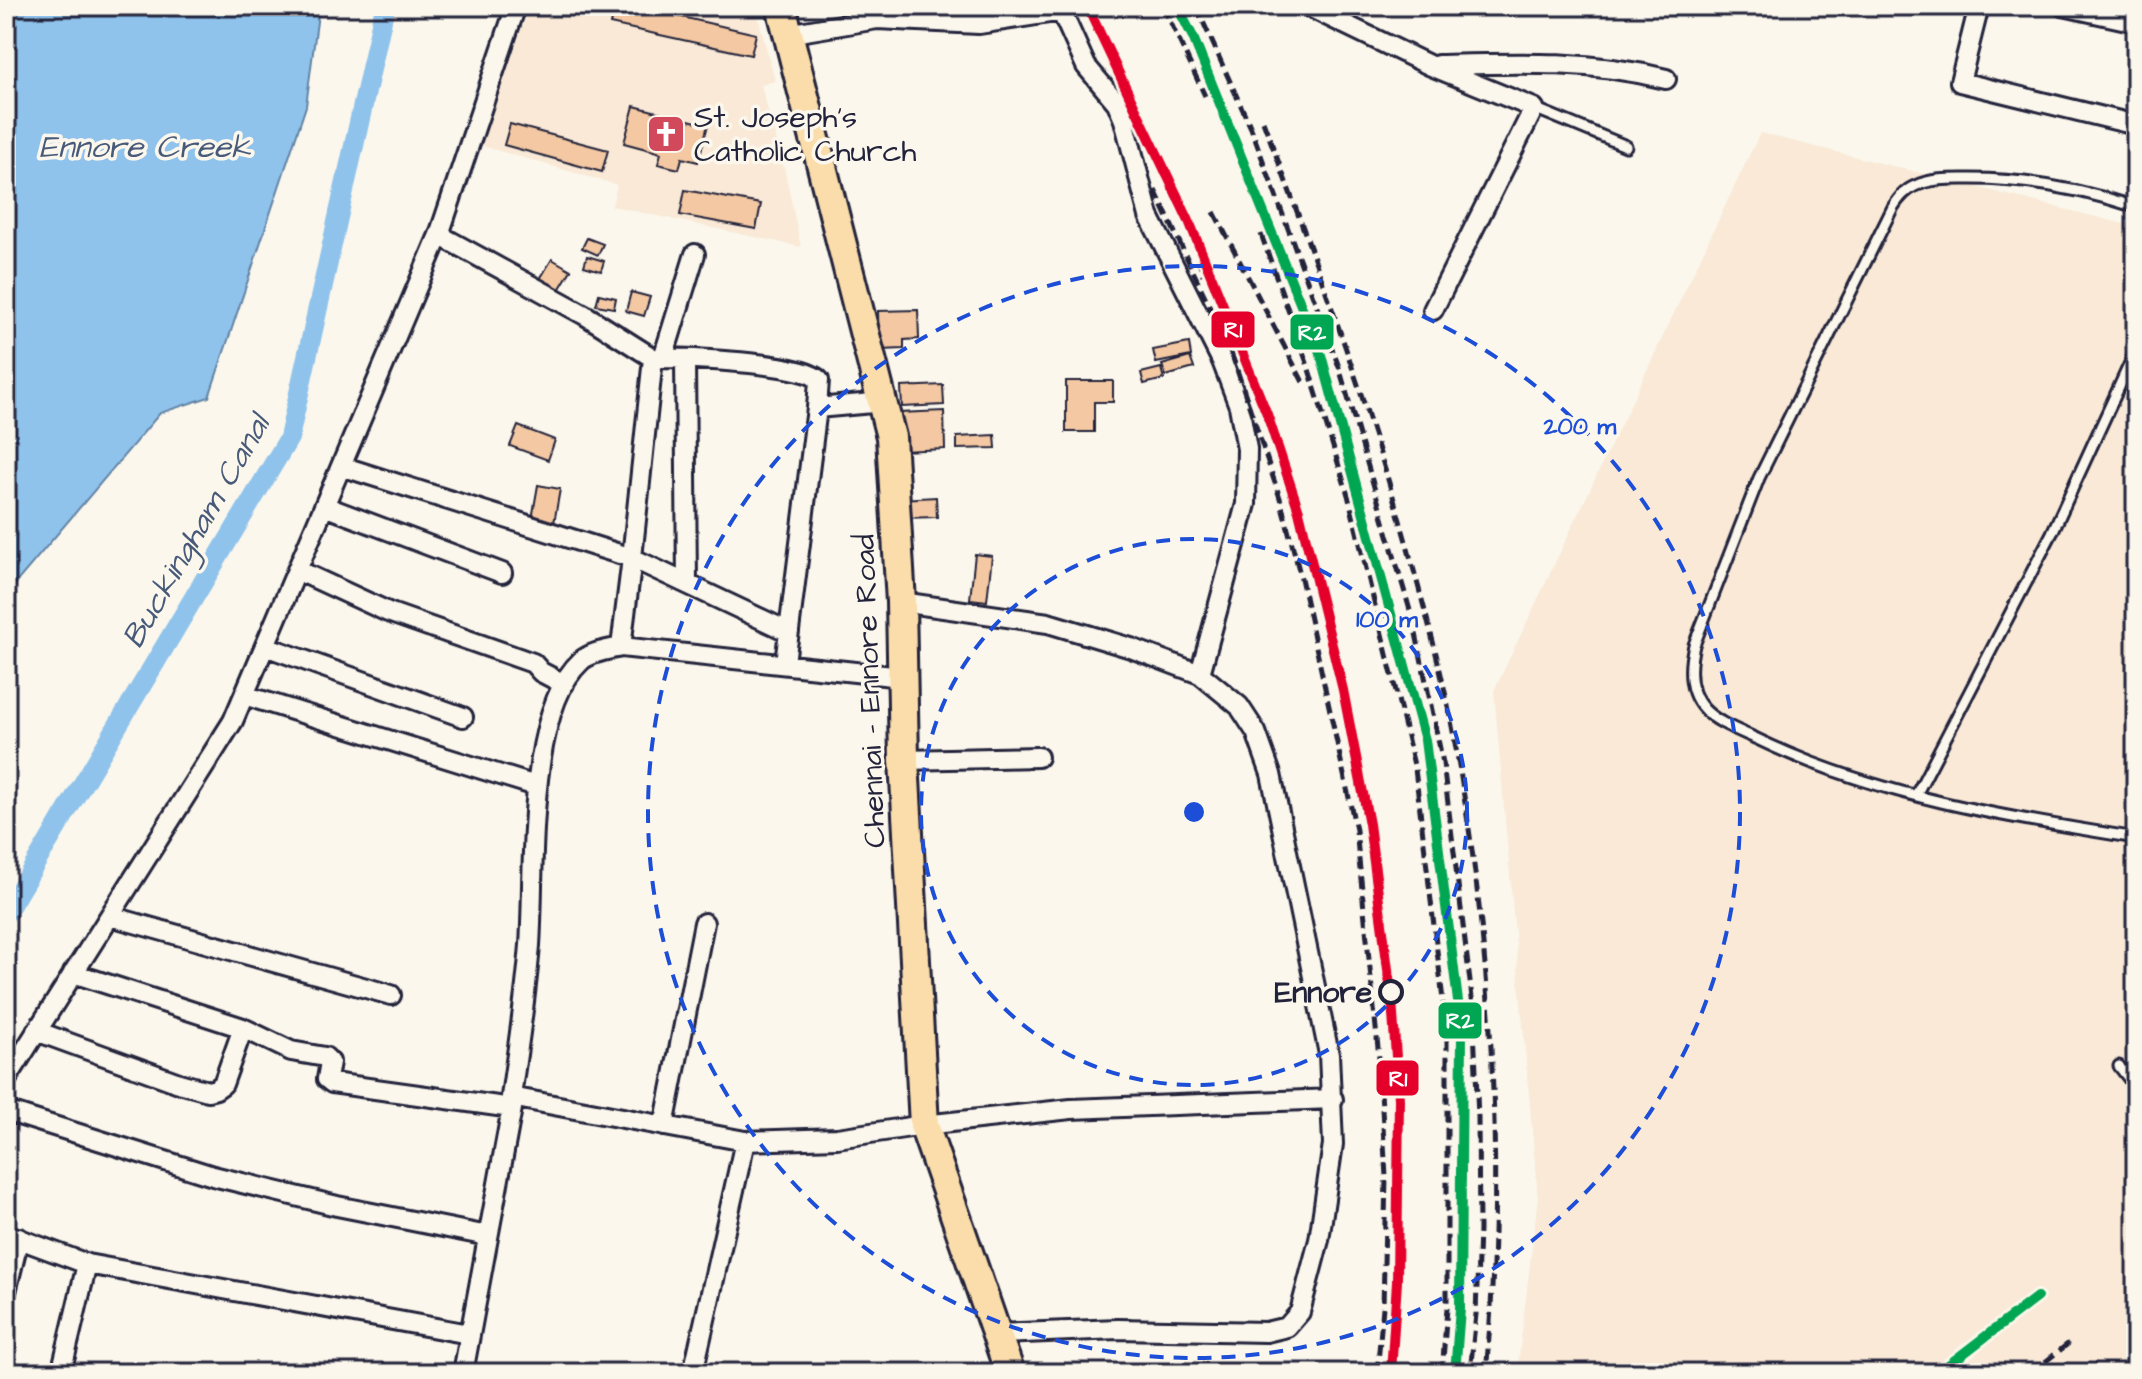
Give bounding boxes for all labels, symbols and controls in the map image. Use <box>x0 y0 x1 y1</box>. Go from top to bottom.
place label: St. Joseph's Catholic Church <box>694 97 916 173</box>
church icon: St. Joseph's Catholic Church <box>645 113 687 155</box>
water label: Ennore Creek <box>39 125 252 170</box>
line badge: R1 <box>1210 310 1256 349</box>
line badge: R2 <box>1289 313 1335 351</box>
text: R1 <box>1224 315 1242 346</box>
text: R2 <box>1298 318 1327 349</box>
water label: Buckingham Canal <box>111 403 284 657</box>
text: 200 m <box>1543 410 1616 444</box>
street label: Chennai - Ennore Road <box>844 533 896 849</box>
text: 100 m <box>1356 603 1418 637</box>
centre of rings <box>1180 798 1208 826</box>
place label: Ennore <box>1275 972 1372 1014</box>
marker: Ennore <box>1379 980 1403 1004</box>
line badge: R2 <box>1437 1001 1483 1040</box>
text: R2 <box>1446 1006 1475 1037</box>
line badge: R1 <box>1375 1059 1420 1097</box>
text: R1 <box>1389 1064 1407 1095</box>

